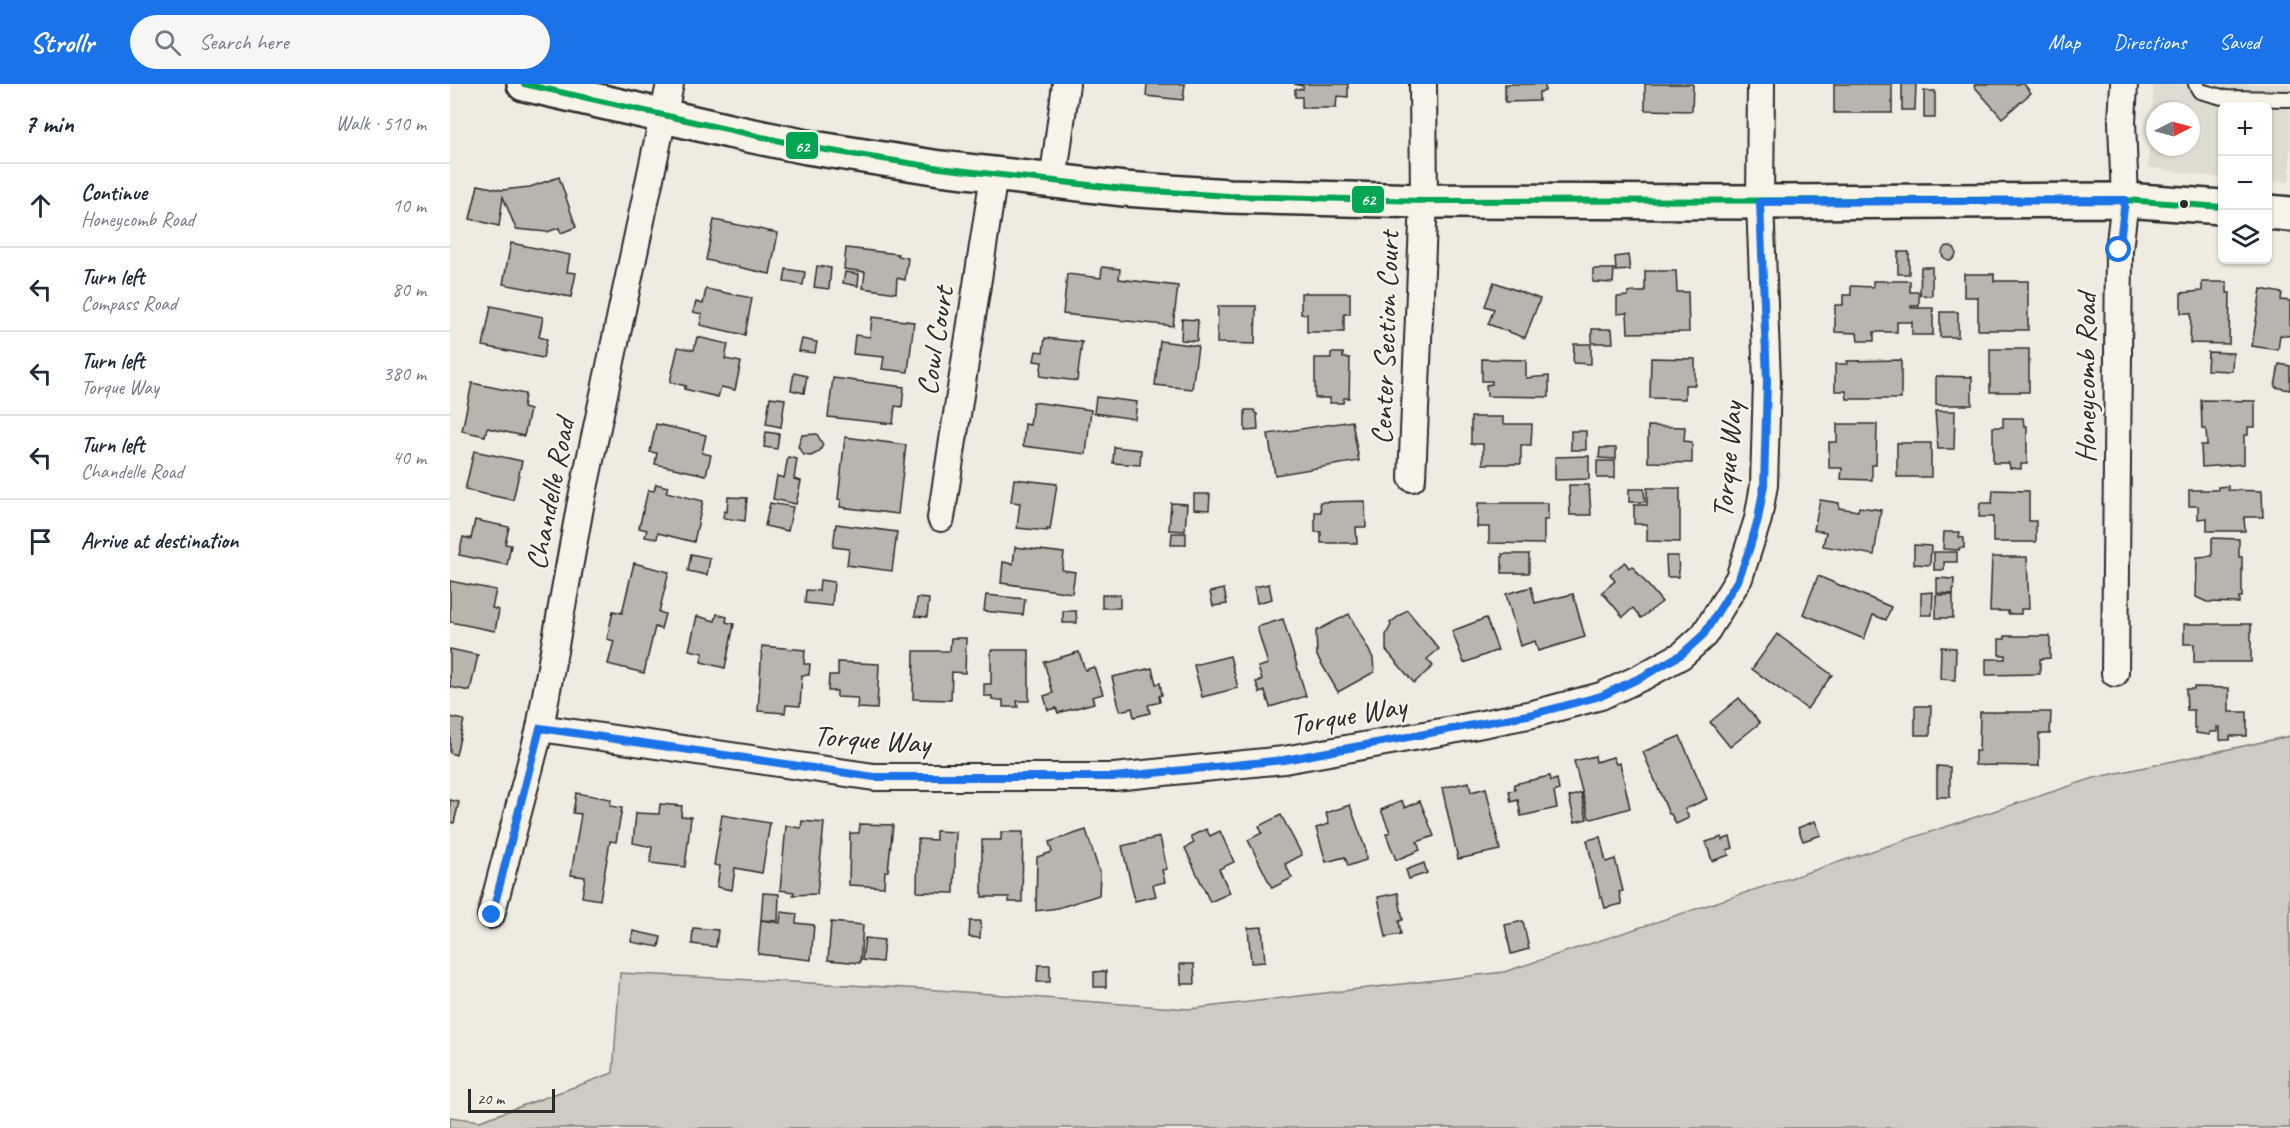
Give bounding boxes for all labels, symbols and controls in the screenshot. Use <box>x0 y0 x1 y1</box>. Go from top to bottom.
search box <box>130 15 550 69</box>
text: Strollr <box>30 25 94 60</box>
icon: search <box>151 26 184 59</box>
text: Search here <box>199 28 289 56</box>
text: Map <box>2048 29 2080 55</box>
text: Directions <box>2113 29 2186 55</box>
text: Saved <box>2219 29 2260 55</box>
north arrow <box>2146 102 2200 156</box>
map controls <box>2218 102 2272 264</box>
button: + <box>2218 102 2272 156</box>
text: 7 min <box>24 107 74 140</box>
text: Walk · 510 m <box>336 111 426 136</box>
line badge: 62 <box>785 131 819 160</box>
text: 62 <box>795 137 811 157</box>
button: − <box>2218 156 2272 210</box>
text: Continue <box>81 179 147 207</box>
line badge: 62 <box>1351 185 1385 214</box>
icon: ahead <box>24 189 57 222</box>
text: 62 <box>1361 190 1377 210</box>
text: 10 m <box>392 193 426 218</box>
unlabelled marker <box>2178 198 2190 210</box>
text: Honeycomb Road <box>81 207 194 232</box>
button: layers <box>2218 210 2272 264</box>
street label: Center Section Court <box>1362 228 1408 445</box>
route start <box>2105 236 2131 262</box>
text: Turn left <box>81 263 145 291</box>
icon: left <box>24 273 57 306</box>
text: 80 m <box>392 277 426 302</box>
street label: Cowl Court <box>908 281 963 398</box>
street label: Honeycomb Road <box>2066 289 2104 463</box>
text: Compass Road <box>81 291 177 316</box>
text: Turn left <box>81 347 145 375</box>
icon: left <box>24 357 57 390</box>
text: 380 m <box>383 361 426 386</box>
text: Torque Way <box>81 375 159 400</box>
street label: Torque Way <box>1703 397 1751 520</box>
street label: Chandelle Road <box>517 411 584 573</box>
text: Turn left <box>81 431 145 459</box>
icon: left <box>24 441 57 474</box>
text: 40 m <box>392 445 426 470</box>
text: Chandelle Road <box>81 459 183 484</box>
icon: arrive <box>24 525 57 558</box>
text: Arrive at destination <box>81 527 238 555</box>
street label: Torque Way <box>1287 686 1412 744</box>
street label: Torque Way <box>812 716 934 762</box>
route end <box>478 901 504 927</box>
scale bar <box>468 1086 555 1114</box>
text: 20 m <box>477 1089 504 1109</box>

